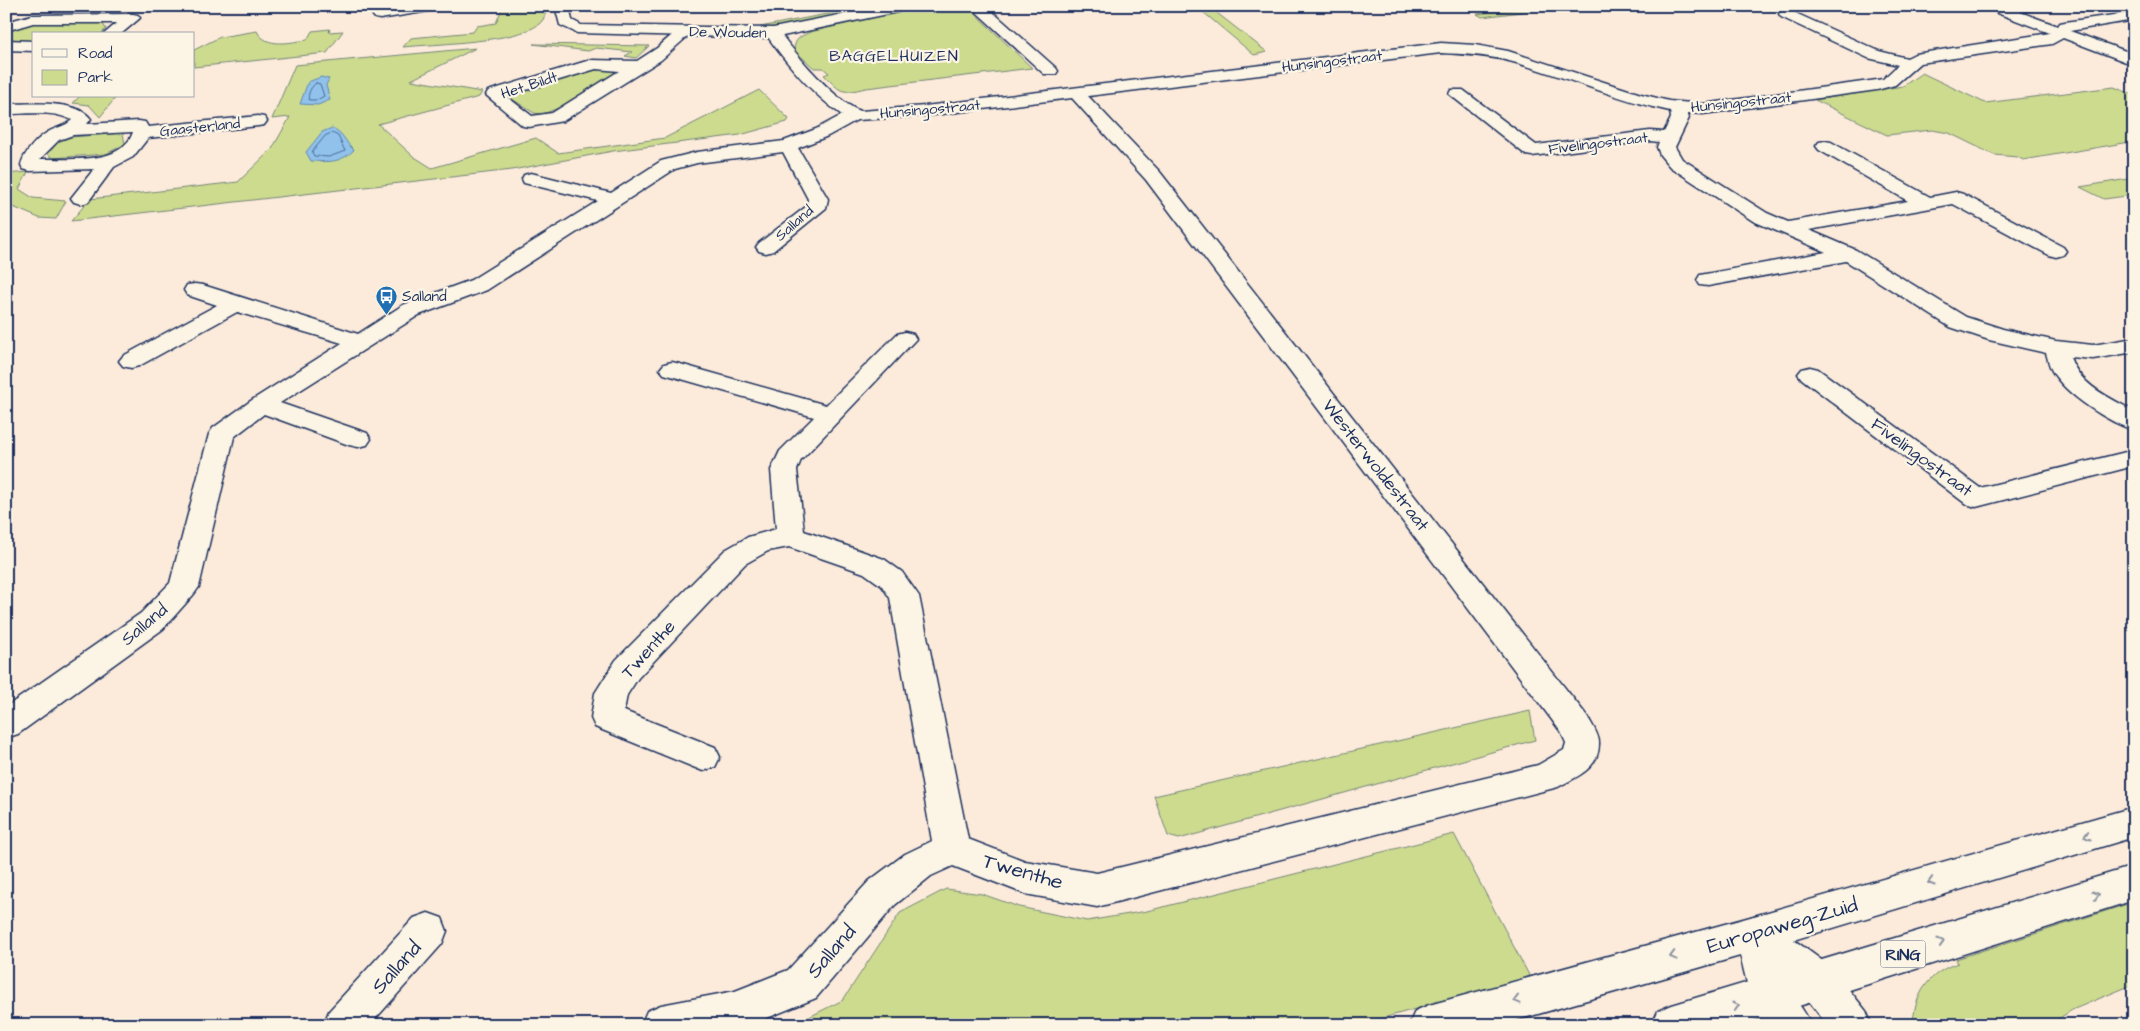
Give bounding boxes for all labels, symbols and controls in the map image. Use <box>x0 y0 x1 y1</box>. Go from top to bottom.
street label: De Wouden <box>689 21 767 44</box>
legend <box>32 32 195 98</box>
text: Road <box>78 43 113 64</box>
district label: BAGGELHUIZEN <box>829 45 959 67</box>
street label: Hunsingostraat <box>1281 45 1384 79</box>
street label: Het Bildt <box>498 66 560 104</box>
text: Park <box>78 67 113 88</box>
street label: Hunsingostraat <box>1690 87 1792 119</box>
street label: Hunsingostraat <box>879 95 981 125</box>
street label: Gaasterland <box>159 113 242 142</box>
street label: Fivelingostraat <box>1547 127 1649 161</box>
street label: Salland <box>771 201 818 246</box>
bus stop icon: Salland <box>374 284 398 315</box>
place label: Salland <box>402 286 447 307</box>
street label: Westerwoldestraat <box>1316 394 1435 537</box>
street label: Fivelingostraat <box>1865 412 1978 504</box>
street label: Salland <box>116 598 173 651</box>
street label: Twenthe <box>616 615 681 684</box>
one-way arrow <box>2083 830 2092 840</box>
street label: Twenthe <box>979 846 1066 897</box>
one-way arrow <box>1928 876 1936 886</box>
street label: Europaweg-Zuid <box>1703 890 1862 963</box>
one-way arrow <box>2092 890 2100 900</box>
street label: Salland <box>800 918 863 985</box>
street label: Salland <box>365 934 428 1000</box>
one-way arrow <box>1936 938 1944 948</box>
road number: RING <box>1880 941 1926 968</box>
one-way arrow <box>1669 950 1677 961</box>
one-way arrow <box>1512 994 1521 1005</box>
one-way arrow <box>1731 1002 1739 1012</box>

